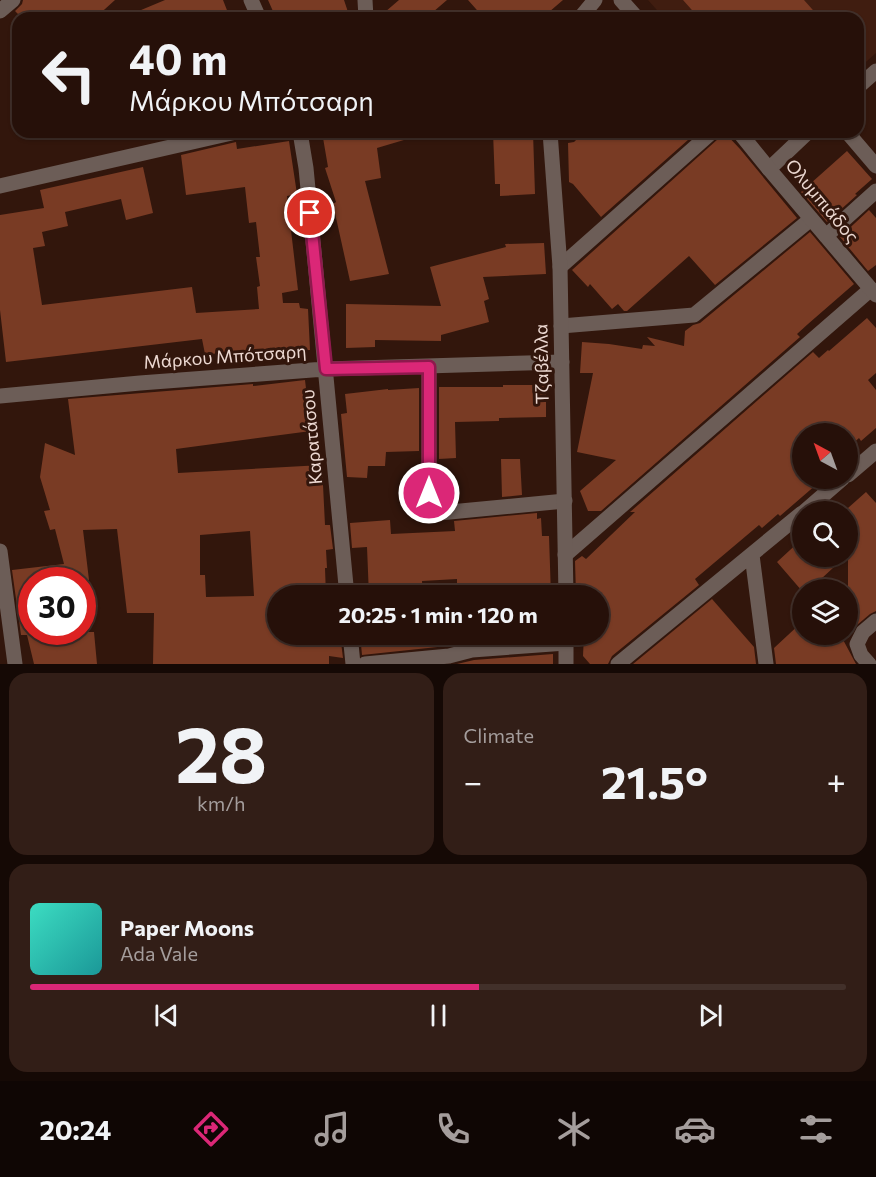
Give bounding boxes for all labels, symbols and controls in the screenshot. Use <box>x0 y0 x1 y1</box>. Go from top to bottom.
text: 40 m <box>129 32 227 84</box>
icon: left <box>30 36 108 114</box>
text: Μάρκου Μπότσαρη <box>129 84 374 117</box>
street label: Ολυμπιάδος <box>782 154 864 247</box>
pin <box>284 187 335 238</box>
icon: arrive <box>293 196 326 229</box>
street label: Τζαβέλλα <box>529 324 553 404</box>
street label: Μάρκου Μπότσαρη <box>143 339 307 373</box>
street label: Καρατάσου <box>296 388 326 486</box>
north arrow <box>792 423 858 489</box>
map controls <box>792 423 858 645</box>
position arrow <box>397 461 461 525</box>
button: search <box>792 501 858 567</box>
speed limit sign: 30 <box>18 567 96 645</box>
button: layers <box>792 579 858 645</box>
text: 20:25 · 1 min · 120 m <box>338 601 538 628</box>
text: 28 <box>175 704 267 799</box>
text: Climate <box>464 723 534 747</box>
text: 21.5° <box>601 753 708 808</box>
text: − <box>464 760 482 801</box>
text: + <box>827 760 846 801</box>
text: km/h <box>197 791 246 815</box>
text: Paper Moons <box>120 914 254 941</box>
text: Ada Vale <box>120 941 198 965</box>
icon: previous <box>150 999 183 1032</box>
icon: pause <box>422 999 455 1032</box>
icon: next <box>694 999 727 1032</box>
icon: directions <box>190 1108 232 1150</box>
icon: music <box>311 1108 353 1150</box>
icon: phone <box>432 1108 474 1150</box>
icon: climate <box>553 1108 595 1150</box>
icon: car <box>674 1108 716 1150</box>
icon: filters <box>795 1108 837 1150</box>
text: 20:24 <box>39 1113 111 1146</box>

